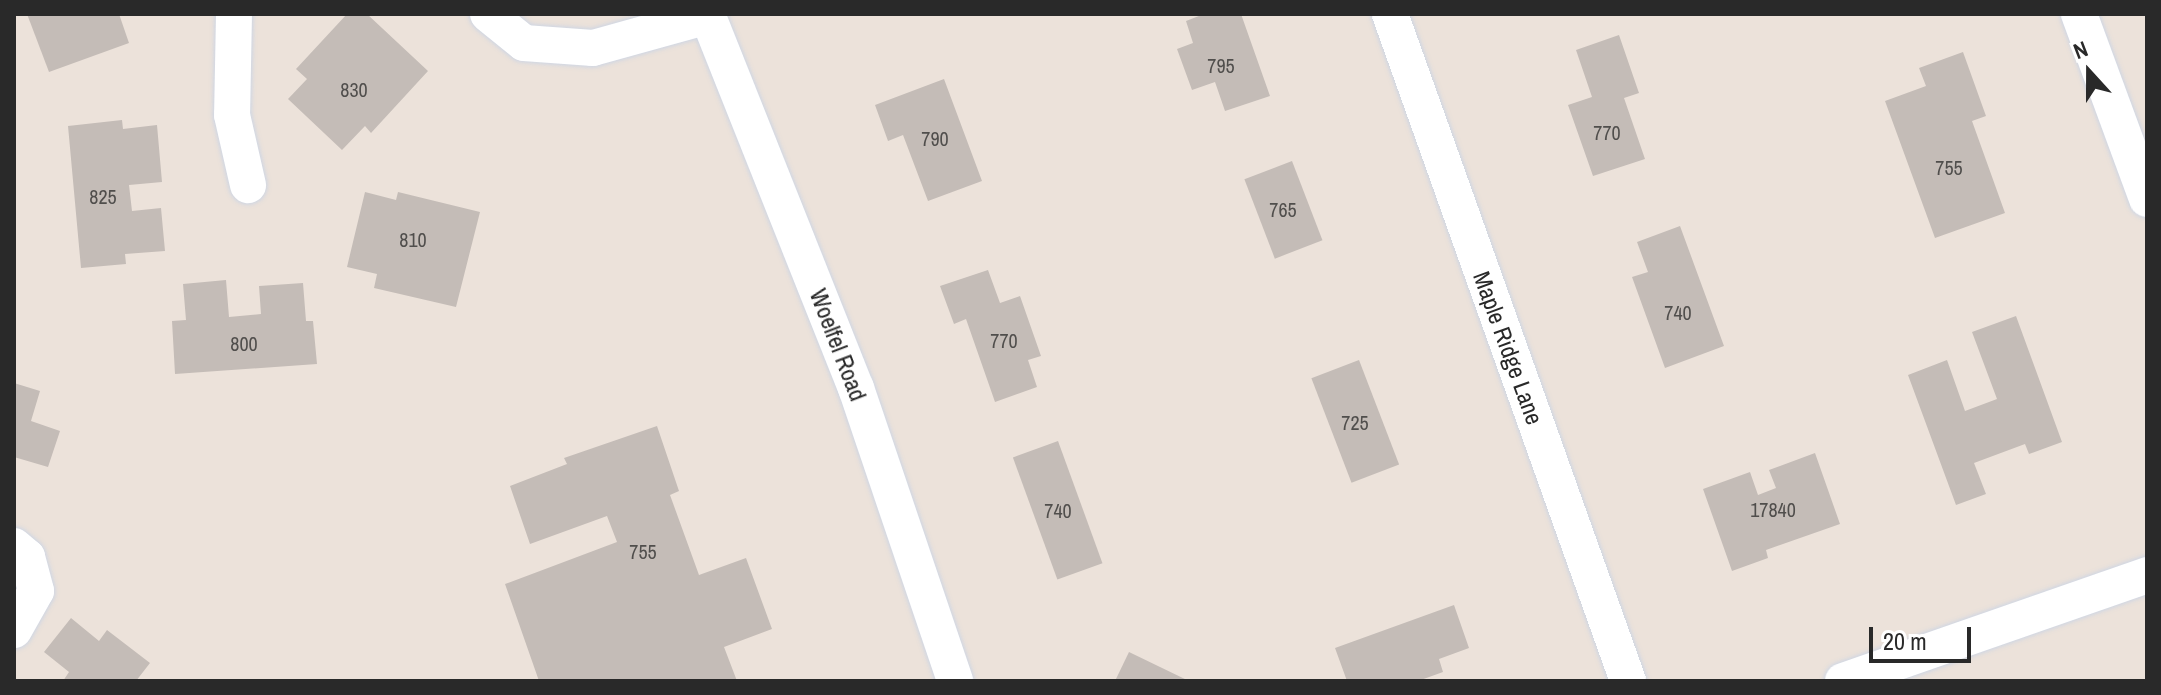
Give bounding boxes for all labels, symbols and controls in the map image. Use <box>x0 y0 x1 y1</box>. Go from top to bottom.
north arrow <box>2049 32 2129 112</box>
text: N <box>2069 33 2092 66</box>
house number: 795 <box>1207 53 1235 77</box>
house number: 830 <box>340 77 368 101</box>
house number: 770 <box>1593 120 1621 144</box>
house number: 790 <box>921 126 949 150</box>
house number: 755 <box>1935 155 1963 179</box>
house number: 825 <box>89 184 117 208</box>
house number: 765 <box>1269 197 1297 221</box>
house number: 810 <box>399 227 427 251</box>
street label: Maple Ridge Lane <box>1467 268 1549 428</box>
street label: Woelfel Road <box>803 285 873 405</box>
house number: 740 <box>1664 300 1692 324</box>
house number: 770 <box>990 328 1018 352</box>
house number: 800 <box>230 331 258 355</box>
house number: 725 <box>1341 410 1369 434</box>
house number: 17840 <box>1750 497 1796 521</box>
house number: 740 <box>1044 498 1072 522</box>
house number: 755 <box>629 539 657 563</box>
scale bar <box>1873 611 1975 661</box>
text: 20 m <box>1883 625 1927 657</box>

